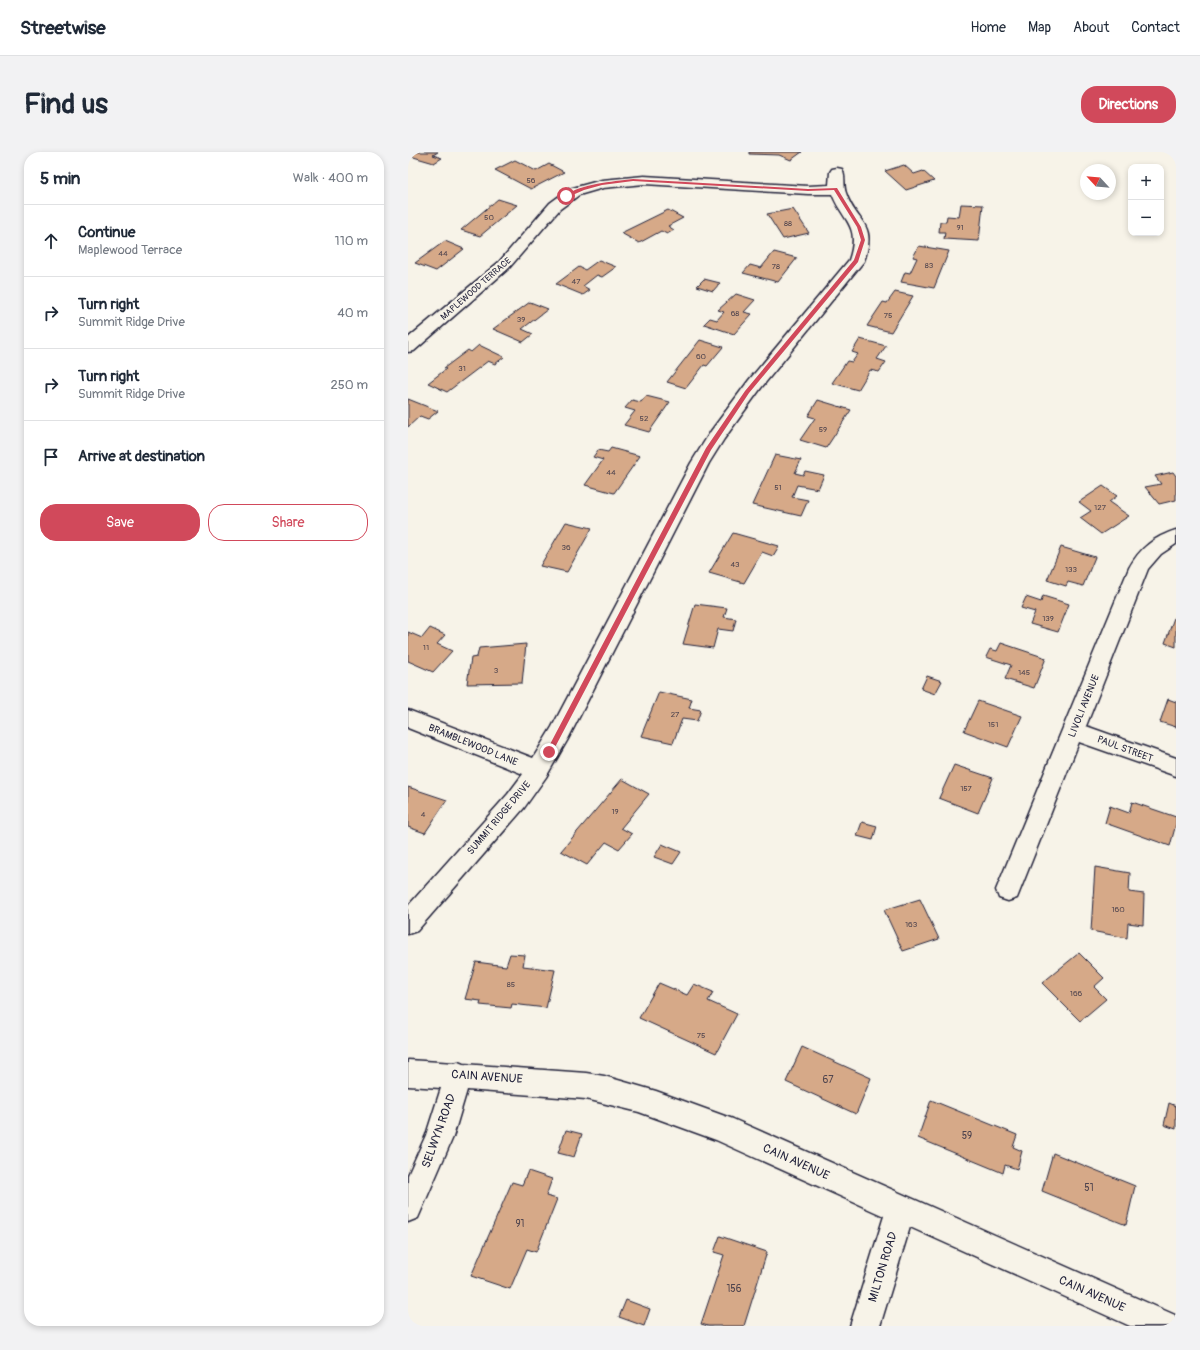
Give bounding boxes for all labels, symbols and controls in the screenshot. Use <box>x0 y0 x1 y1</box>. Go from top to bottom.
text: Streetwise <box>20 16 106 40</box>
text: Home <box>971 19 1006 36</box>
text: Map <box>1028 19 1051 36</box>
text: About <box>1073 19 1109 36</box>
text: Contact <box>1131 19 1180 36</box>
button: Directions <box>1081 86 1176 123</box>
text: Find us <box>24 87 108 122</box>
north arrow <box>1080 164 1116 200</box>
map controls <box>1128 164 1164 236</box>
button: + <box>1128 164 1164 200</box>
text: 5 min <box>40 168 80 189</box>
text: Walk · 400 m <box>293 170 368 186</box>
house number: 56 <box>527 176 536 185</box>
route start <box>557 187 575 205</box>
button: − <box>1128 200 1164 236</box>
house number: 50 <box>484 213 494 222</box>
house number: 88 <box>784 219 792 228</box>
text: Continue <box>78 223 136 242</box>
house number: 91 <box>956 223 964 232</box>
icon: ahead <box>40 230 62 252</box>
text: 110 m <box>335 233 368 249</box>
text: Maplewood Terrace <box>78 242 182 258</box>
house number: 44 <box>438 249 448 258</box>
street label: MAPLEWOOD TERRACE <box>438 255 514 323</box>
house number: 83 <box>925 261 934 270</box>
house number: 78 <box>772 262 780 271</box>
house number: 47 <box>572 277 581 286</box>
text: Turn right <box>78 295 139 314</box>
icon: right <box>40 302 62 324</box>
text: 40 m <box>337 305 368 321</box>
house number: 68 <box>731 309 739 318</box>
house number: 75 <box>884 311 892 320</box>
text: Summit Ridge Drive <box>78 314 185 330</box>
house number: 39 <box>517 315 525 324</box>
house number: 60 <box>696 352 707 361</box>
house number: 31 <box>458 364 466 373</box>
text: Turn right <box>78 367 139 386</box>
icon: right <box>40 374 62 396</box>
text: 250 m <box>330 377 368 393</box>
text: Summit Ridge Drive <box>78 386 185 402</box>
house number: 52 <box>640 414 649 423</box>
house number: 59 <box>819 425 827 434</box>
icon: arrive <box>40 446 62 468</box>
text: Arrive at destination <box>78 447 205 466</box>
house number: 44 <box>606 468 616 477</box>
house number: 51 <box>774 483 782 492</box>
house number: 127 <box>1094 503 1107 512</box>
button: Save <box>40 504 200 541</box>
button: Share <box>208 504 368 541</box>
house number: 36 <box>561 543 571 552</box>
house number: 43 <box>730 560 740 569</box>
house number: 133 <box>1065 565 1078 574</box>
house number: 139 <box>1042 614 1054 623</box>
house number: 11 <box>423 643 429 652</box>
house number: 3 <box>494 666 499 675</box>
house number: 145 <box>1018 668 1030 677</box>
street label: LIVOLI AVENUE <box>1066 673 1102 739</box>
house number: 27 <box>671 710 680 719</box>
house number: 151 <box>988 720 998 729</box>
street label: BRAMBLEWOOD LANE <box>427 722 519 768</box>
street label: PAUL STREET <box>1095 733 1155 765</box>
route end <box>540 743 558 761</box>
street label: SUMMIT RIDGE DRIVE <box>465 779 533 857</box>
house number: 157 <box>960 784 973 793</box>
house number: 19 <box>611 807 619 816</box>
house number: 4 <box>421 810 426 819</box>
house number: 160 <box>1111 905 1125 914</box>
house number: 163 <box>905 920 918 929</box>
house number: 85 <box>507 980 515 989</box>
house number: 166 <box>1070 989 1083 998</box>
house number: 75 <box>697 1031 705 1040</box>
street label: CAIN AVENUE <box>451 1067 523 1087</box>
house number: 67 <box>822 1074 834 1086</box>
street label: SELWYN ROAD <box>419 1091 460 1170</box>
house number: 59 <box>962 1130 972 1142</box>
street label: CAIN AVENUE <box>760 1141 832 1183</box>
house number: 51 <box>1084 1182 1094 1194</box>
house number: 91 <box>515 1218 525 1230</box>
street label: MILTON ROAD <box>865 1230 901 1304</box>
street label: CAIN AVENUE <box>1056 1273 1128 1315</box>
house number: 156 <box>726 1283 742 1295</box>

